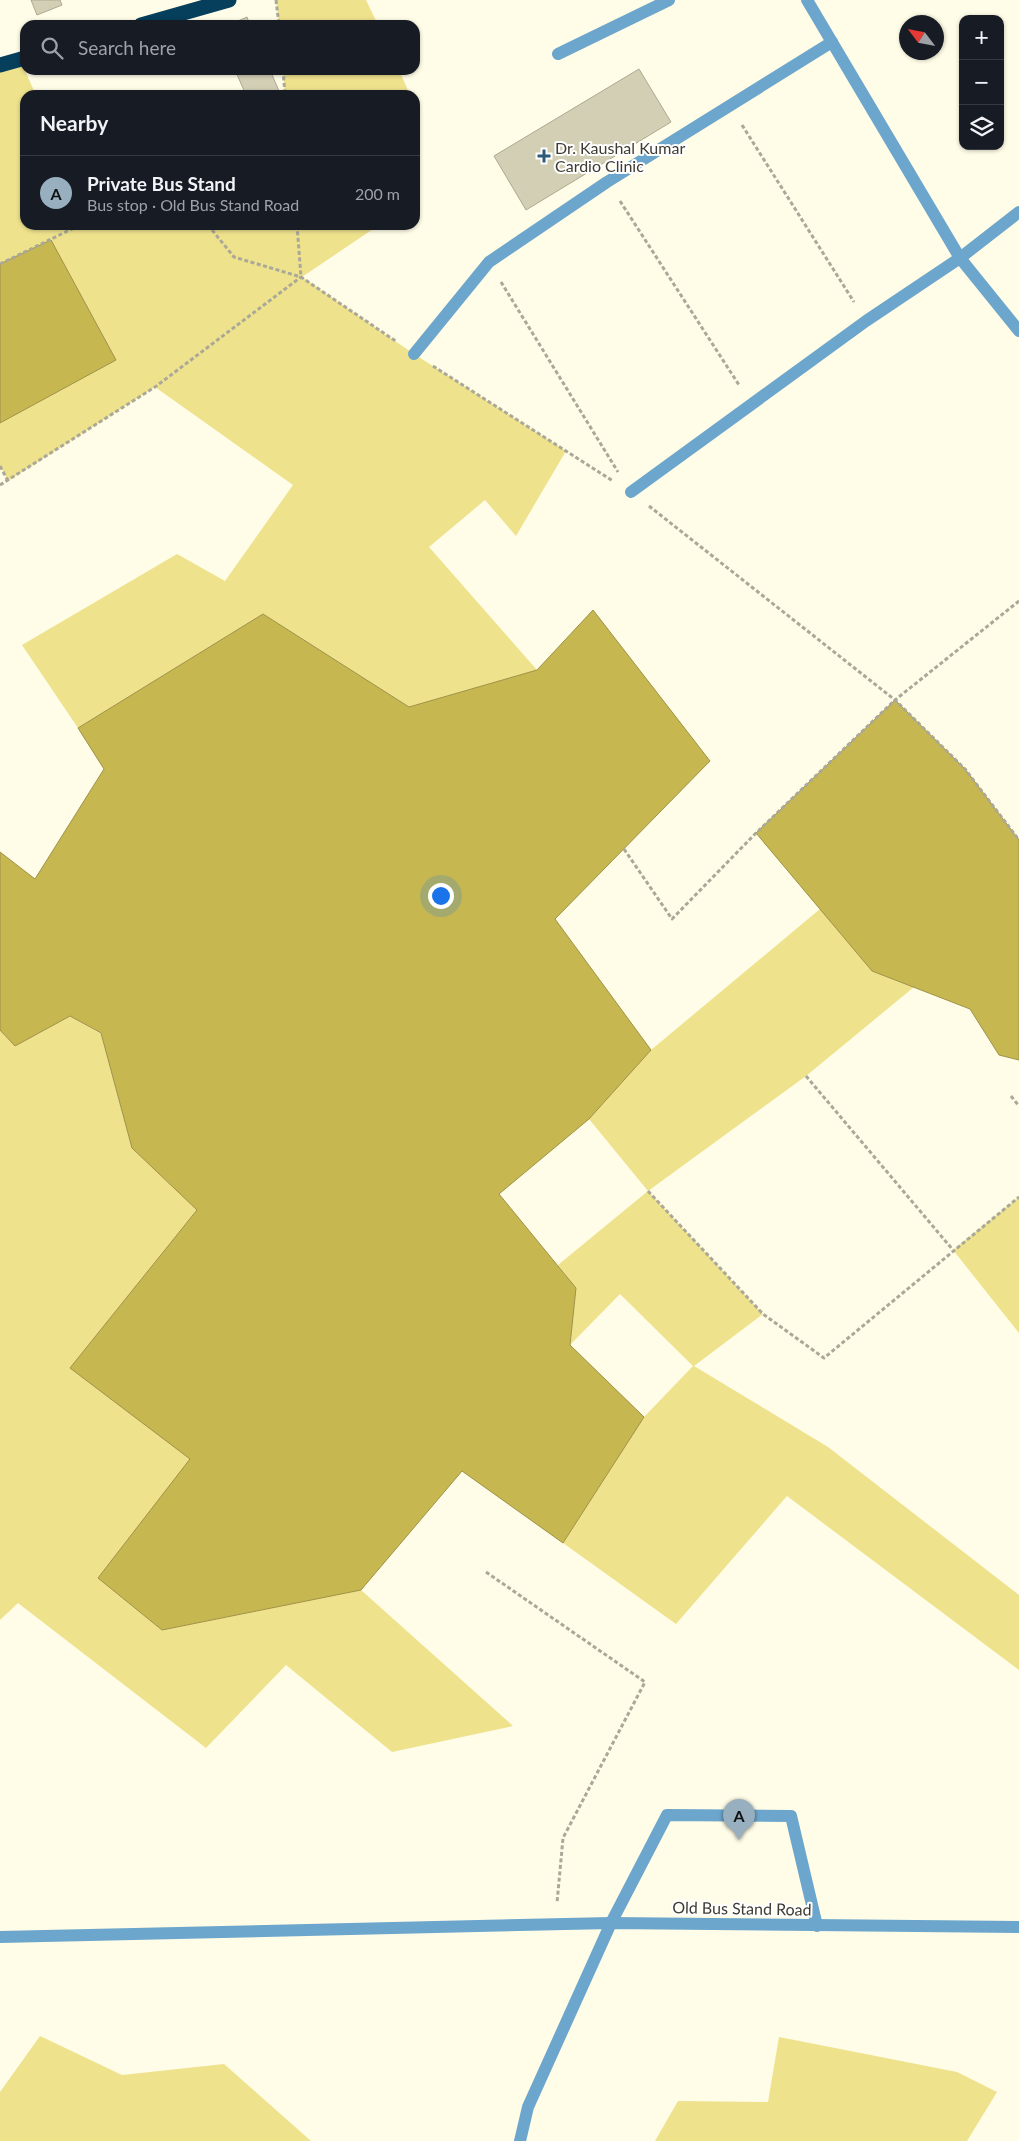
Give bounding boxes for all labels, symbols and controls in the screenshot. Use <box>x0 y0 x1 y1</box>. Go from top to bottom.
north arrow <box>899 15 944 60</box>
map controls <box>959 15 1004 150</box>
button: + <box>959 15 1004 60</box>
search box <box>20 20 420 75</box>
icon: search <box>38 34 66 62</box>
text: Search here <box>78 36 176 59</box>
button: − <box>959 60 1004 105</box>
button: layers <box>959 105 1004 150</box>
text: Nearby <box>40 110 108 135</box>
place label: Dr. Kaushal Kumar Cardio Clinic <box>555 138 685 175</box>
marker: Dr. Kaushal Kumar Cardio Clinic <box>537 149 551 163</box>
text: Private Bus Stand <box>87 172 236 195</box>
text: A <box>50 184 62 203</box>
text: 200 m <box>355 184 400 203</box>
text: Bus stop · Old Bus Stand Road <box>87 195 299 214</box>
your location <box>428 883 454 909</box>
pin: A <box>723 1799 755 1840</box>
street label: Old Bus Stand Road <box>672 1897 812 1919</box>

